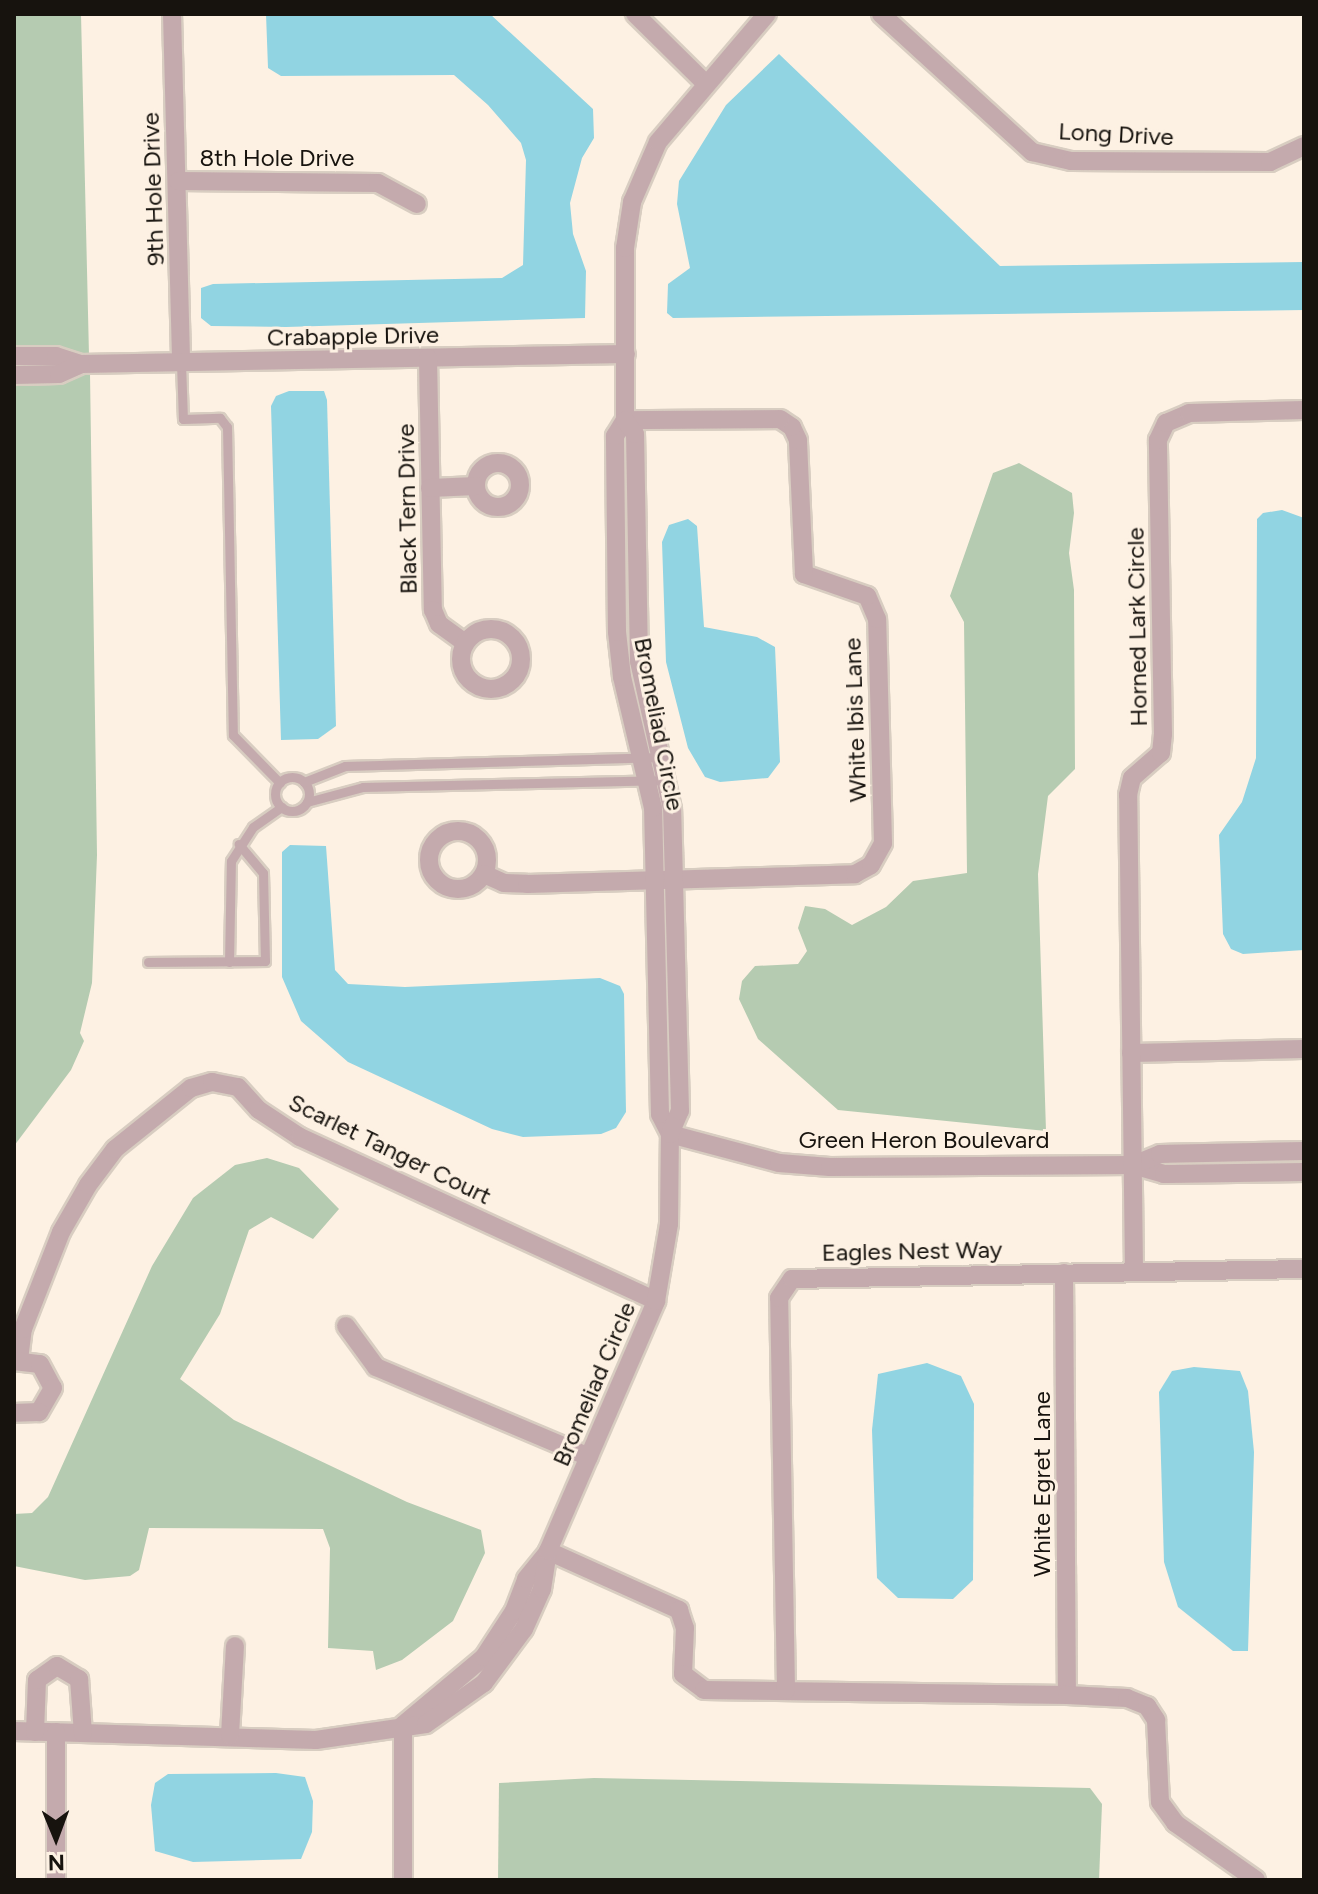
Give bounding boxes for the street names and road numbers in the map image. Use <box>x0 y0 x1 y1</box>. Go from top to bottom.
street label: 9th Hole Drive <box>136 112 170 266</box>
street label: Long Drive <box>1058 117 1174 151</box>
street label: 8th Hole Drive <box>200 144 354 172</box>
street label: Crabapple Drive <box>267 320 439 352</box>
street label: Black Tern Drive <box>391 423 423 595</box>
street label: Horned Lark Circle <box>1121 527 1153 727</box>
street label: Bromeliad Circle <box>628 635 690 813</box>
street label: White Ibis Lane <box>838 637 872 803</box>
street label: Scarlet Tanger Court <box>284 1087 496 1211</box>
street label: Green Heron Boulevard <box>798 1126 1050 1154</box>
street label: Eagles Nest Way <box>821 1235 1003 1267</box>
street label: Bromeliad Circle <box>546 1298 642 1470</box>
street label: White Egret Lane <box>1028 1391 1056 1577</box>

